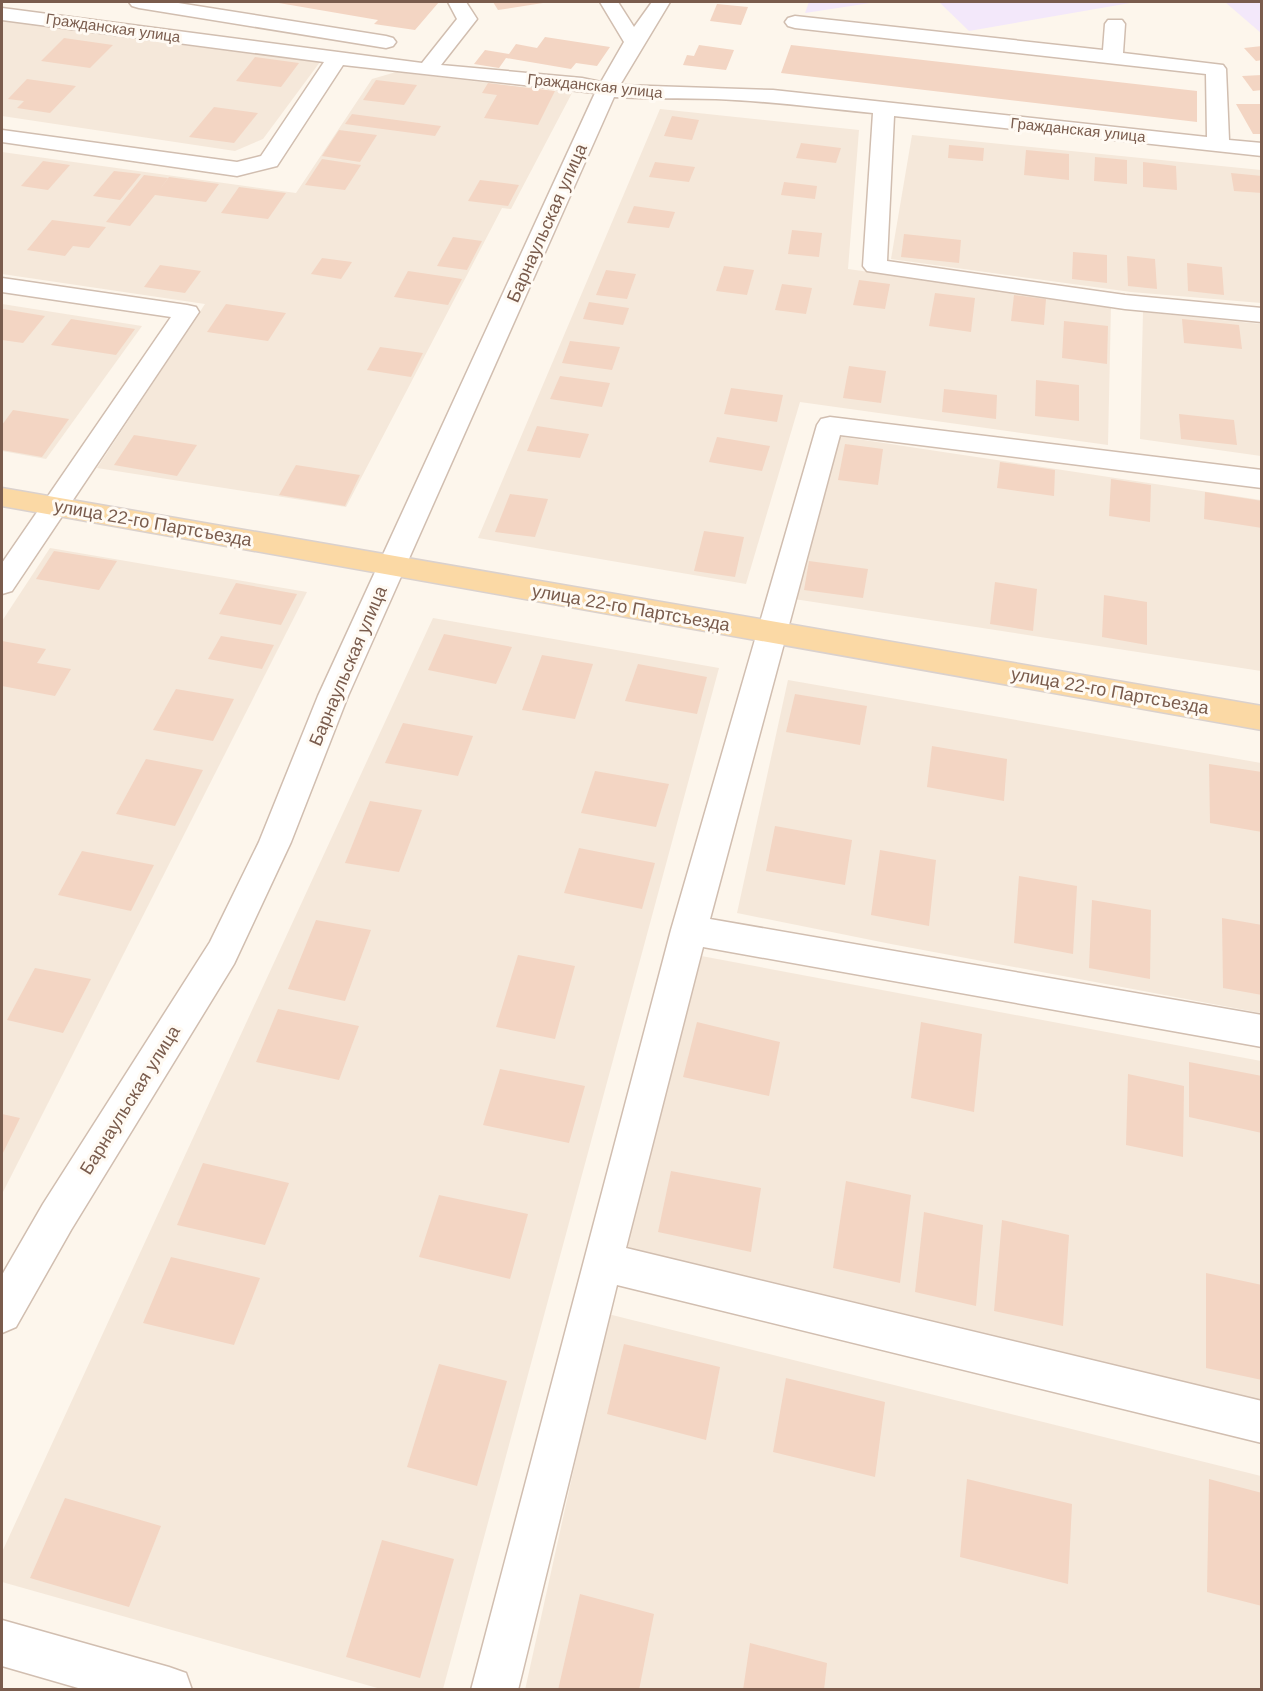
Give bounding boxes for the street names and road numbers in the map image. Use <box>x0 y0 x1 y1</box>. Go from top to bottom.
street label: Гражданская улица <box>45 10 182 45</box>
street label: Гражданская улица <box>527 70 664 101</box>
street label: Гражданская улица <box>1010 114 1147 145</box>
street label: Барнаульская улица <box>503 140 591 305</box>
street label: улица 22-го Партсъезда <box>53 496 254 550</box>
street label: улица 22-го Партсъезда <box>531 581 732 635</box>
street label: Барнаульская улица <box>305 582 391 749</box>
street label: улица 22-го Партсъезда <box>1010 664 1211 718</box>
street label: Барнаульская улица <box>76 1021 184 1178</box>

